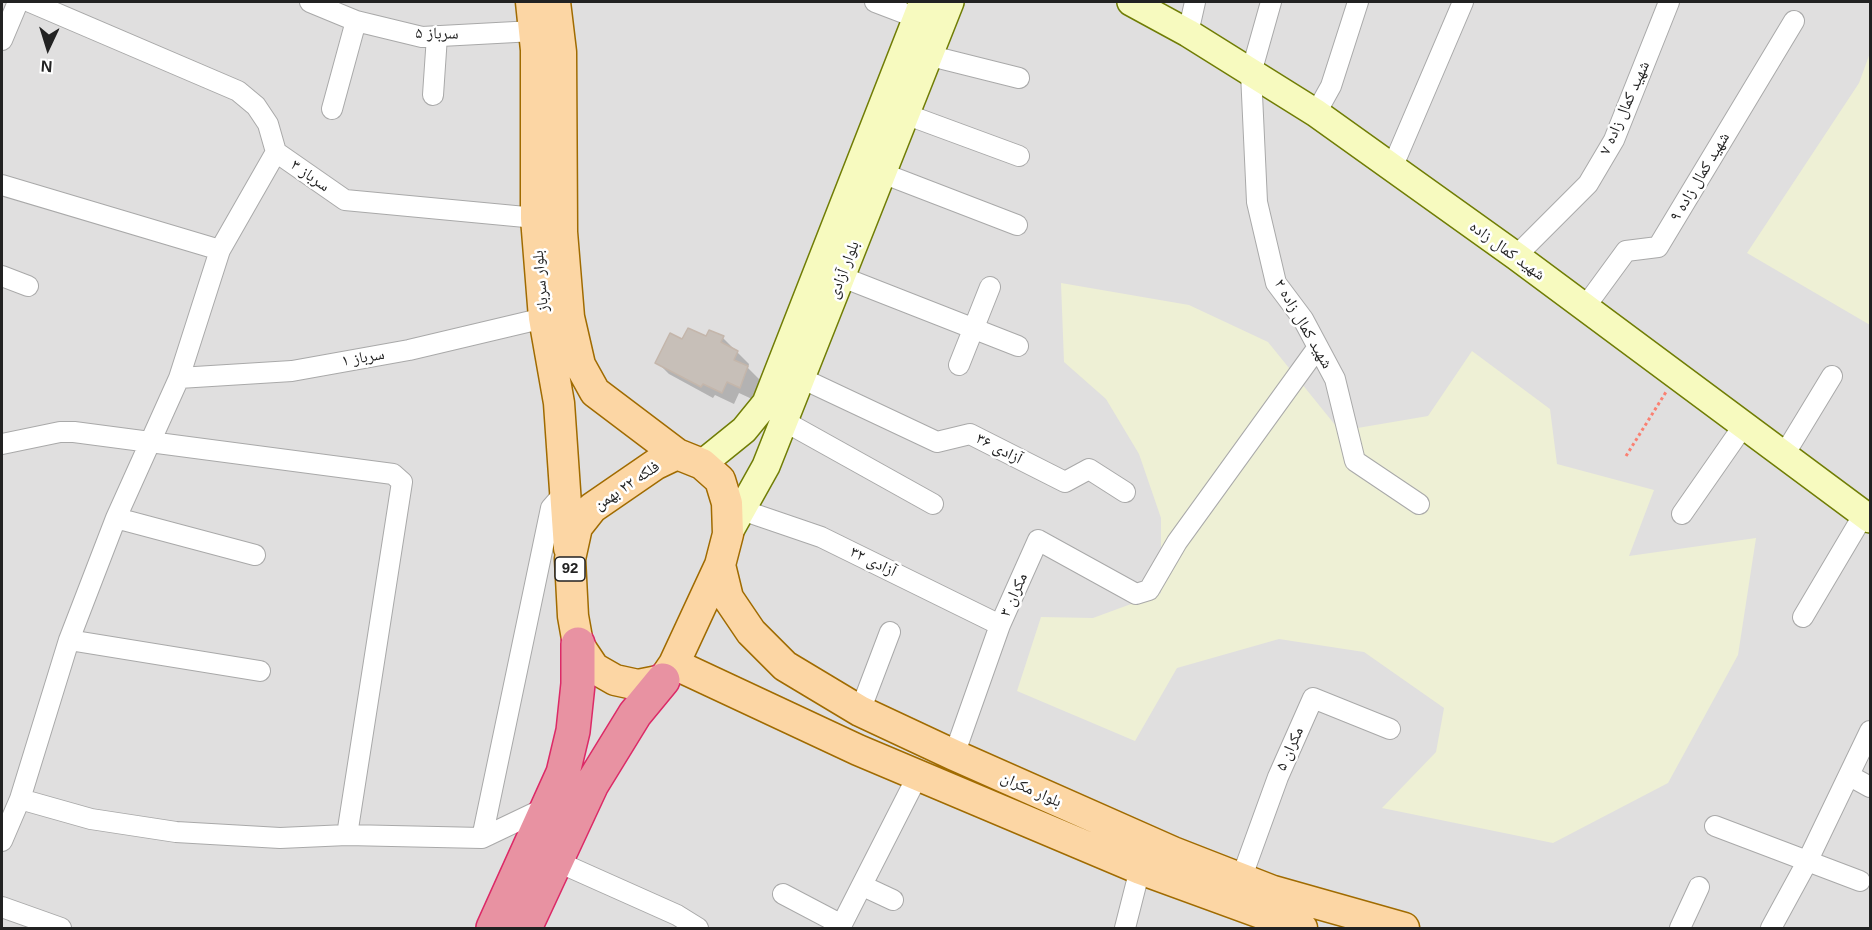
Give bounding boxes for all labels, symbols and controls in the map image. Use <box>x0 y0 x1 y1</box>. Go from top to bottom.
north arrow <box>18 18 78 78</box>
street label: سرباز ۵ <box>415 24 459 44</box>
text: N <box>40 58 53 75</box>
street label: شهید کمال زاده ۷ <box>1596 58 1654 158</box>
street label: شهید کمال زاده ۹ <box>1666 129 1734 225</box>
street label: سرباز ۳ <box>287 156 333 196</box>
street label: شهید کمال زاده <box>1465 217 1549 285</box>
street label: بلوار آزادی <box>824 238 864 302</box>
street label: بلوار سرباز <box>529 249 553 313</box>
street label: شهید کمال زاده ۲ <box>1270 276 1336 372</box>
street label: سرباز ۱ <box>340 345 386 371</box>
street label: آزادی ۳۶ <box>973 429 1025 469</box>
street label: فلکه ۲۲ بهمن <box>591 457 663 515</box>
street label: آزادی ۳۲ <box>847 543 899 581</box>
road number: 92 <box>555 557 585 581</box>
street label: مکران ۳ <box>996 570 1032 620</box>
street label: مکران ۵ <box>1272 724 1308 774</box>
street label: بلوار مکران <box>998 768 1064 812</box>

